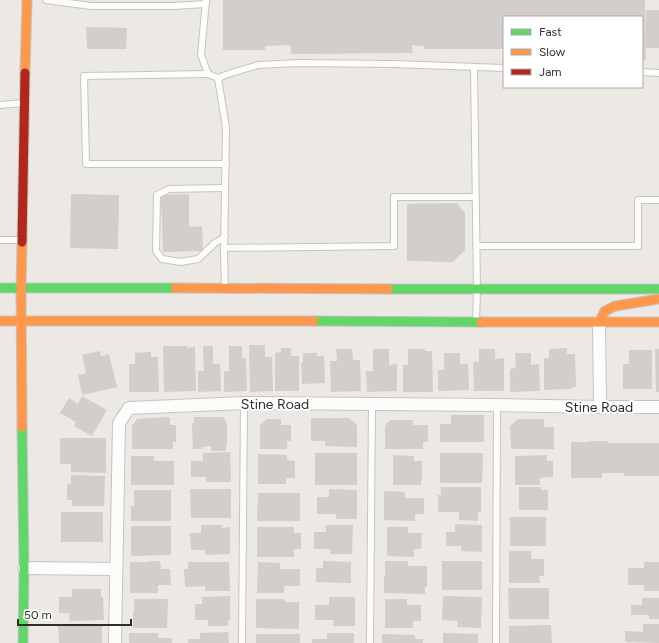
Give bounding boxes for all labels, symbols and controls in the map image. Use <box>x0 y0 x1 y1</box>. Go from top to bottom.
legend <box>503 16 643 88</box>
text: Fast <box>539 25 562 39</box>
text: Slow <box>539 45 566 59</box>
text: Jam <box>539 65 562 79</box>
street label: Stine Road <box>241 396 309 413</box>
street label: Stine Road <box>565 399 633 416</box>
scale bar <box>18 601 131 627</box>
text: 50 m <box>24 608 52 622</box>

